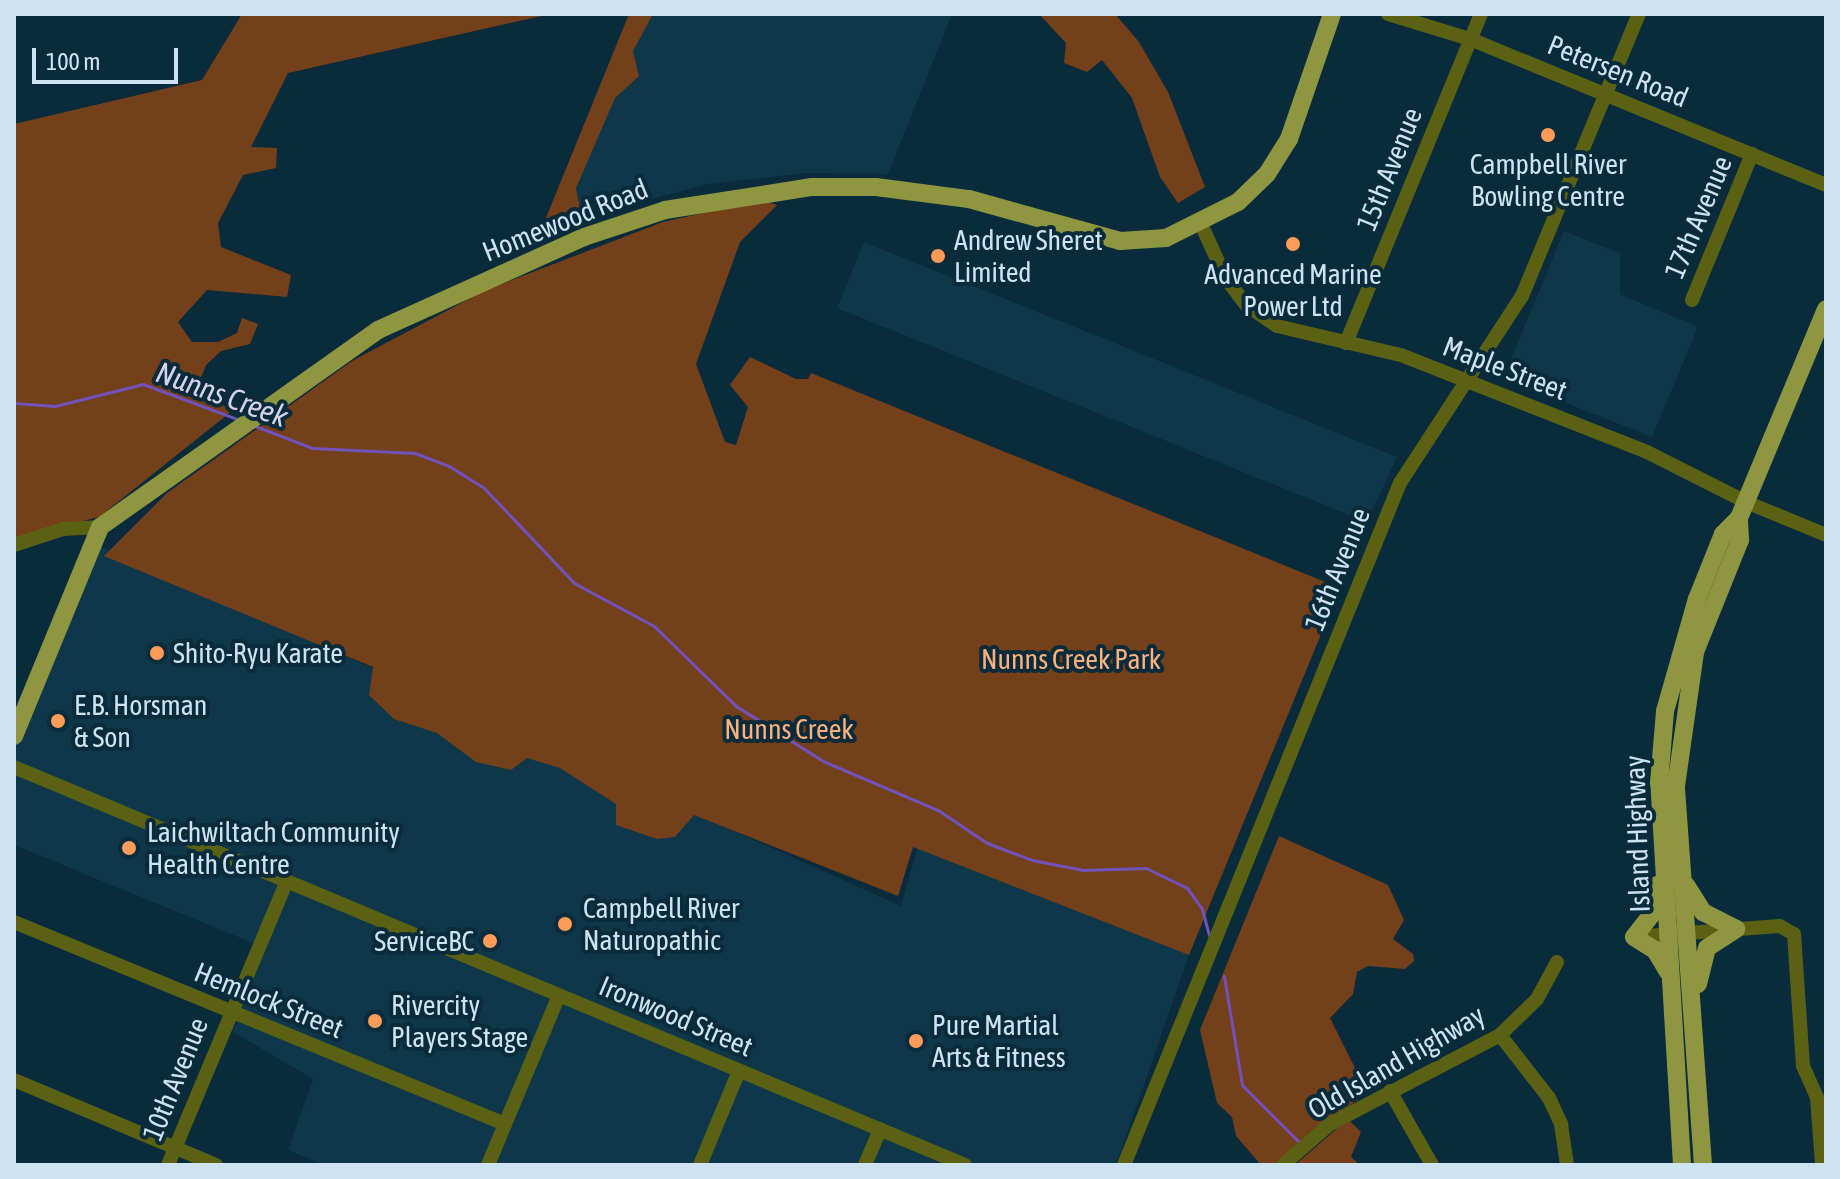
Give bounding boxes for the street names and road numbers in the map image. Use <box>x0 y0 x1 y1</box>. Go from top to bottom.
street label: Petersen Road <box>1543 28 1693 114</box>
street label: 15th Avenue <box>1349 103 1429 235</box>
street label: 17th Avenue <box>1657 151 1739 283</box>
street label: Homewood Road <box>477 172 653 268</box>
street label: Maple Street <box>1438 329 1572 407</box>
street label: 16th Avenue <box>1297 503 1377 635</box>
street label: Island Highway <box>1617 755 1657 913</box>
street label: Hemlock Street <box>190 955 348 1045</box>
street label: Ironwood Street <box>594 969 758 1063</box>
street label: Old Island Highway <box>1302 998 1490 1126</box>
street label: 10th Avenue <box>135 1013 215 1145</box>

